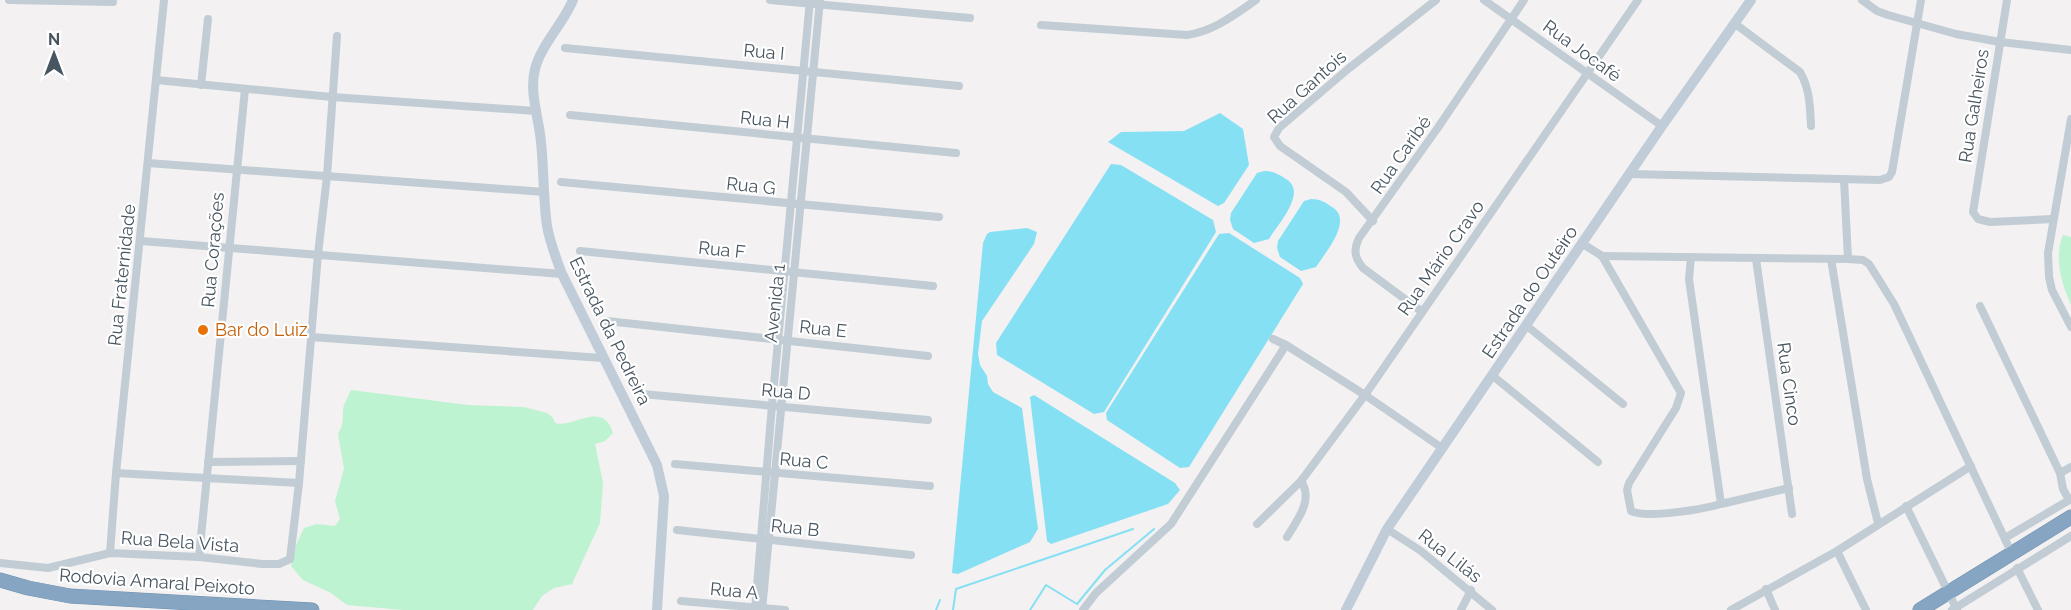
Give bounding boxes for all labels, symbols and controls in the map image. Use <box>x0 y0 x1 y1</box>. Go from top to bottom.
street label: Rua Jocafé <box>1539 15 1626 86</box>
north arrow <box>24 24 84 84</box>
text: N <box>48 30 60 49</box>
street label: Rua I <box>743 39 785 64</box>
street label: Rua Gantois <box>1263 45 1351 128</box>
street label: Rua Galheiros <box>1954 47 1993 164</box>
street label: Rua H <box>739 106 791 133</box>
street label: Rua Caribé <box>1366 111 1435 198</box>
street label: Rua G <box>725 172 777 199</box>
street label: Rua Corações <box>197 191 228 308</box>
street label: Rua Mário Cravo <box>1393 196 1488 319</box>
street label: Rua Fraternidade <box>104 203 139 347</box>
street label: Estrada do Outeiro <box>1477 221 1582 362</box>
street label: Rua F <box>697 237 747 262</box>
street label: Estrada da Pedreira <box>565 253 655 408</box>
street label: Avenida 1 <box>760 262 789 343</box>
street label: Rua E <box>798 316 848 341</box>
place label: Bar do Luiz <box>215 319 308 340</box>
marker: Bar do Luiz <box>196 323 210 337</box>
street label: Rua Cinco <box>1773 341 1806 427</box>
street label: Rua D <box>760 379 812 404</box>
street label: Rua C <box>779 448 829 473</box>
street label: Rua B <box>770 515 820 540</box>
street label: Rua Lilás <box>1414 524 1486 587</box>
street label: Rua Bela Vista <box>120 527 240 556</box>
street label: Rodovia Amaral Peixoto <box>59 564 256 599</box>
street label: Rua A <box>709 578 759 603</box>

